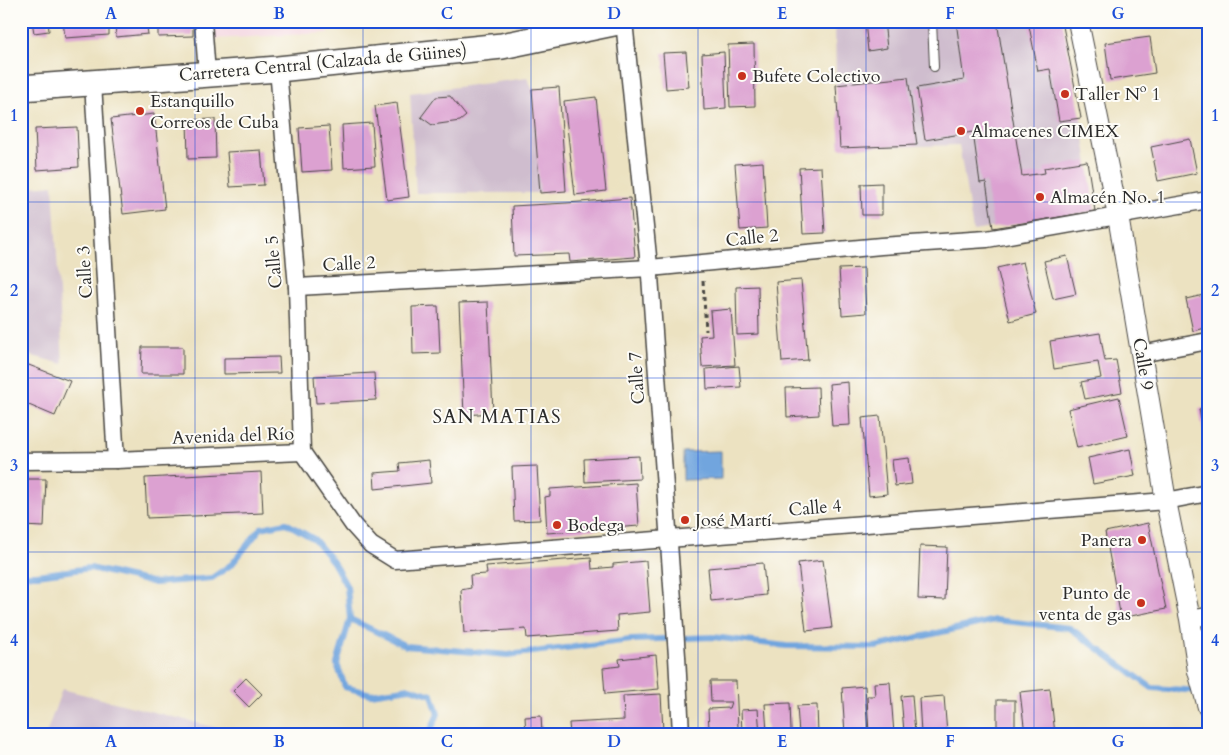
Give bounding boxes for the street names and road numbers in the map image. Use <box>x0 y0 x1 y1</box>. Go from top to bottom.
street label: Carretera Central (Calzada de Güines) <box>178 38 468 88</box>
street label: Calle 2 <box>724 223 780 253</box>
street label: Calle 5 <box>259 235 289 289</box>
street label: Calle 3 <box>71 245 99 299</box>
street label: Calle 2 <box>322 250 376 278</box>
street label: Calle 9 <box>1126 336 1160 392</box>
street label: Calle 7 <box>623 351 651 405</box>
street label: Avenida del Río <box>172 421 295 451</box>
street label: Calle 4 <box>788 493 842 523</box>

